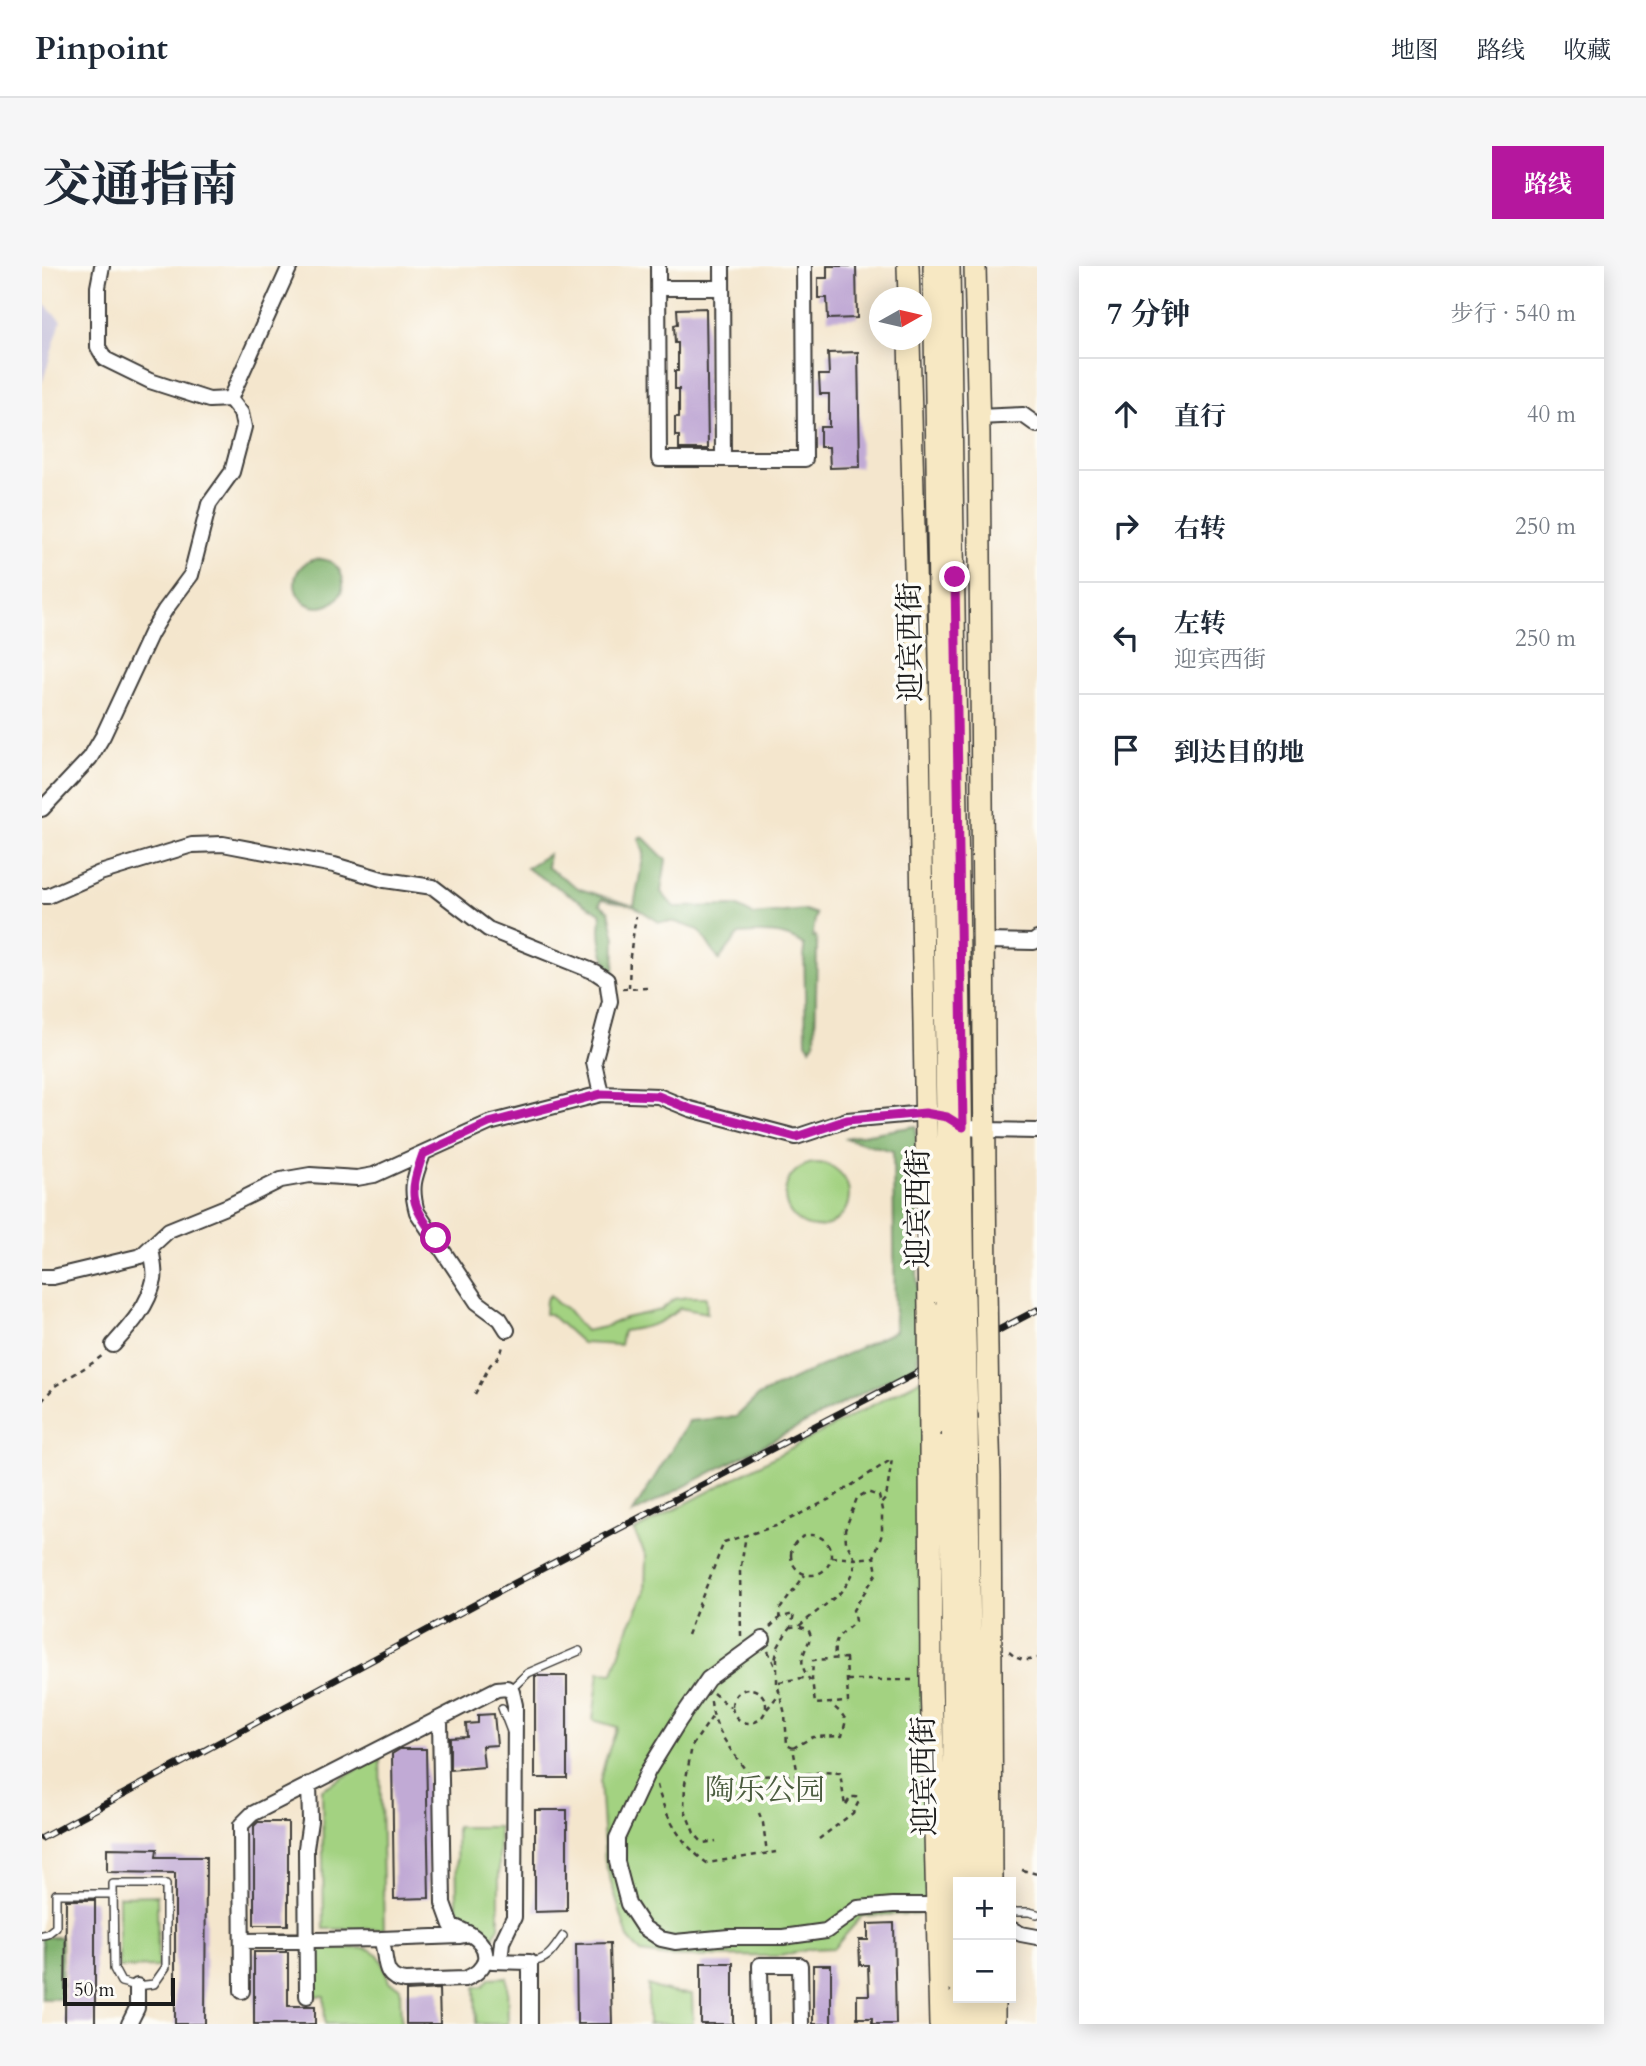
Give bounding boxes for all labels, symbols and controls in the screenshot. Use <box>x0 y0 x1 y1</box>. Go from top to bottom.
text: Pinpoint <box>35 26 168 71</box>
text: 地图 <box>1391 34 1439 67</box>
text: 路线 <box>1477 34 1525 67</box>
text: 收藏 <box>1563 34 1611 67</box>
button: 路线 <box>1492 146 1604 219</box>
text: 交通指南 <box>42 152 238 219</box>
north arrow <box>869 287 932 350</box>
text: 7 分钟 <box>1107 294 1190 335</box>
text: 步行 · 540 m <box>1451 298 1576 329</box>
icon: ahead <box>1107 395 1145 433</box>
text: 直行 <box>1174 399 1226 434</box>
text: 40 m <box>1527 399 1576 430</box>
icon: right <box>1107 507 1145 545</box>
text: 右转 <box>1174 511 1226 546</box>
text: 250 m <box>1515 511 1576 542</box>
route end <box>939 561 970 592</box>
street label: 迎宾西街 <box>889 582 932 702</box>
text: 左转 <box>1174 606 1226 641</box>
icon: left <box>1107 619 1145 657</box>
text: 250 m <box>1515 623 1576 654</box>
text: 迎宾西街 <box>1174 644 1266 675</box>
icon: arrive <box>1107 731 1145 769</box>
text: 到达目的地 <box>1174 735 1304 770</box>
street label: 迎宾西街 <box>898 1148 939 1268</box>
route start <box>420 1222 451 1253</box>
street label: 迎宾西街 <box>903 1716 946 1836</box>
park label: 陶乐公园 <box>705 1770 825 1811</box>
map controls <box>953 1877 1016 2003</box>
button: + <box>953 1877 1016 1940</box>
button: − <box>953 1940 1016 2003</box>
scale bar <box>63 1975 175 2007</box>
text: 50 m <box>74 1977 115 2003</box>

